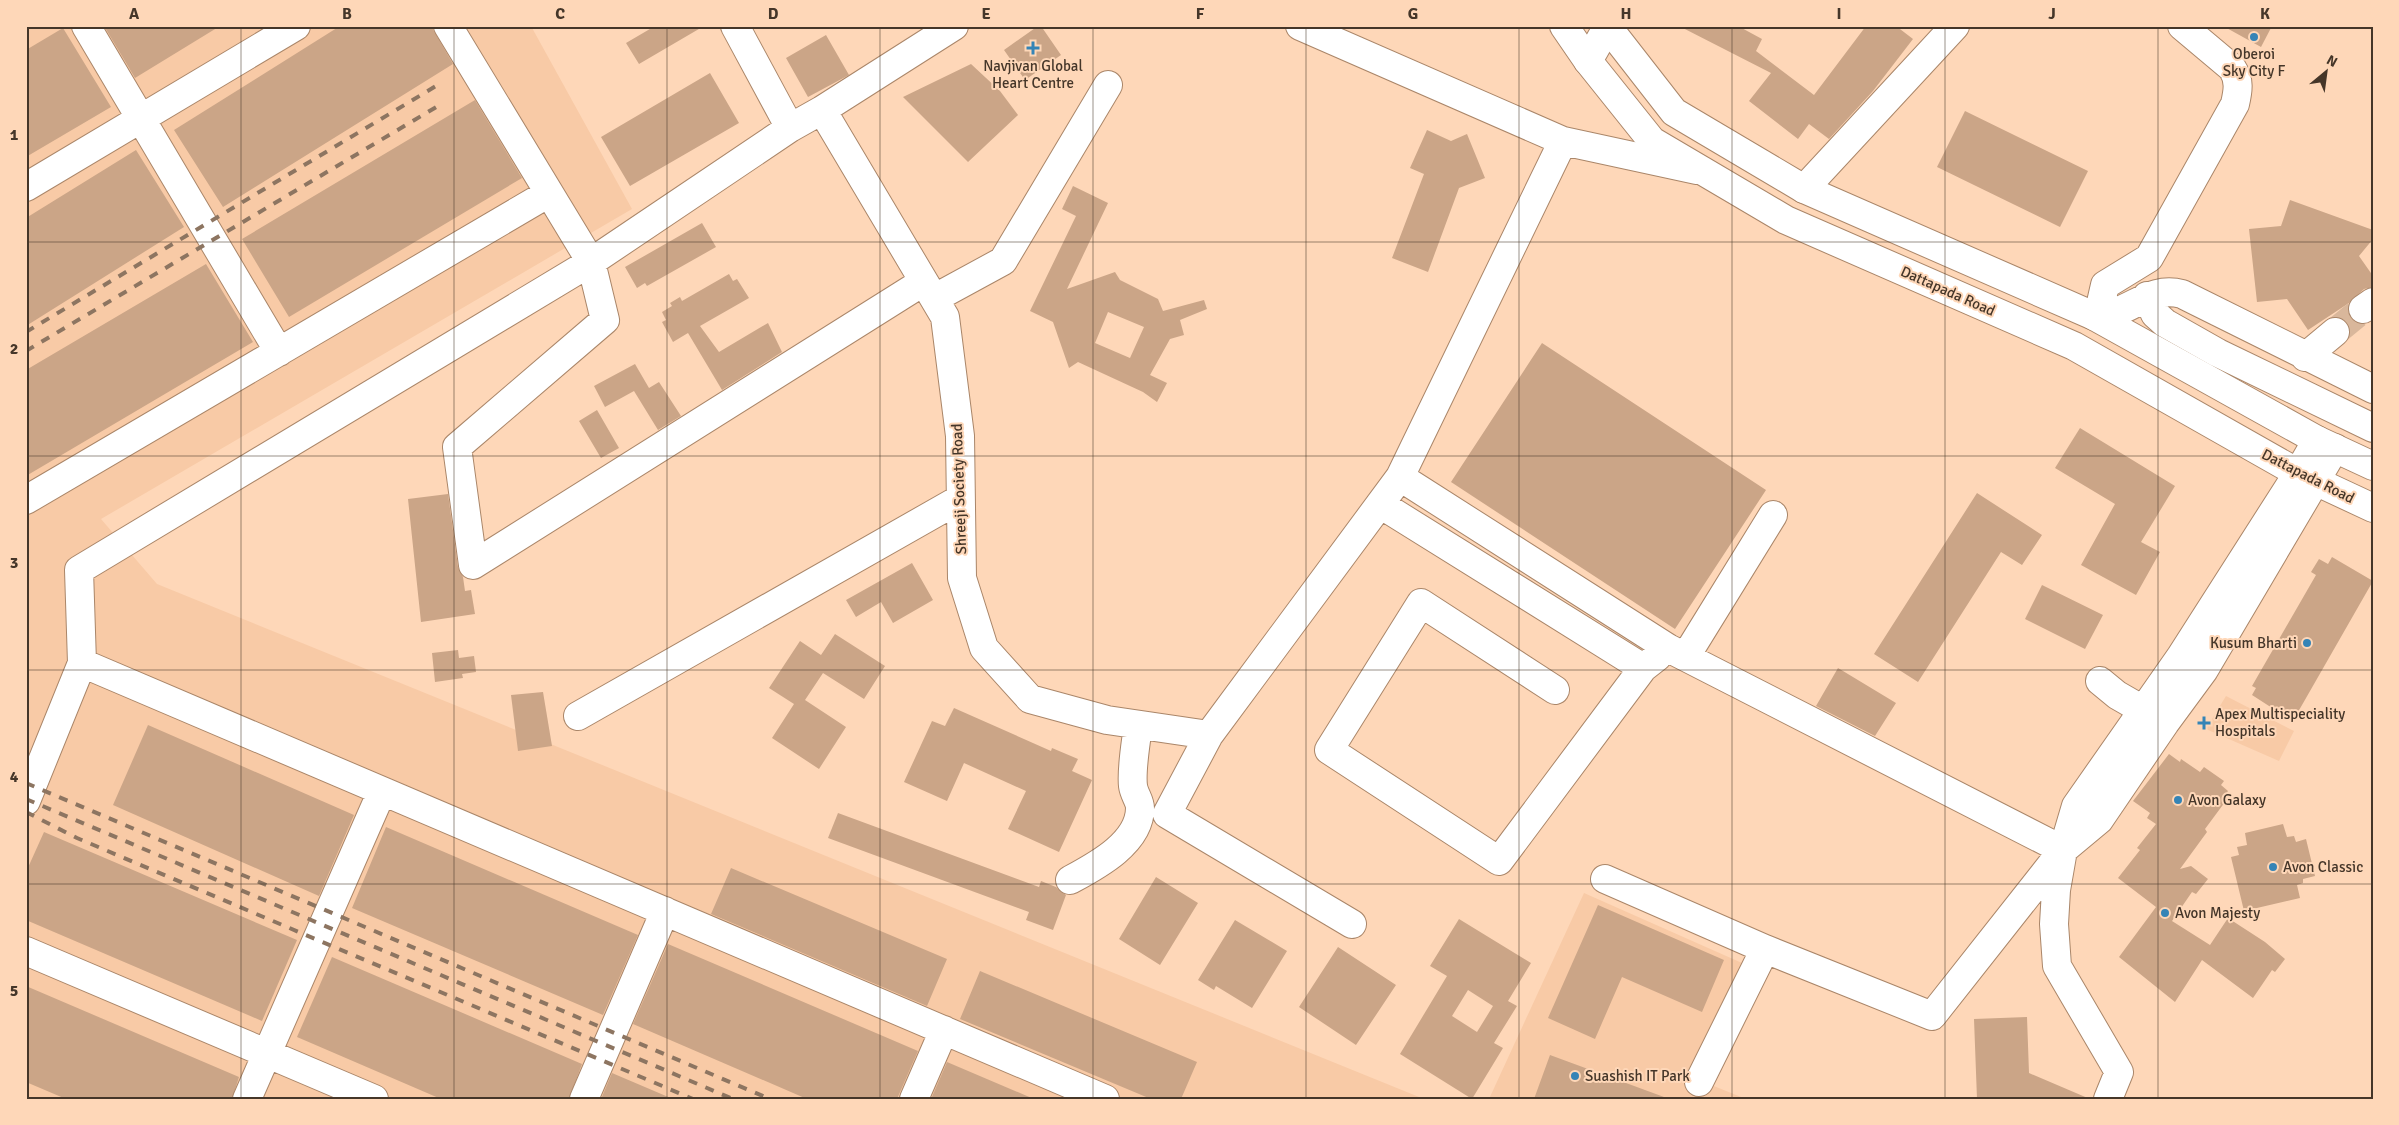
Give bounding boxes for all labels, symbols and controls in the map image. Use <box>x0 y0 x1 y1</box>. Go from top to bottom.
text: A <box>129 4 140 24</box>
text: B <box>342 4 352 24</box>
text: C <box>555 4 565 24</box>
text: D <box>768 4 779 24</box>
text: E <box>981 4 991 24</box>
text: F <box>1196 4 1205 24</box>
text: G <box>1408 4 1418 24</box>
text: H <box>1621 4 1631 24</box>
text: I <box>1836 4 1842 24</box>
text: J <box>2048 4 2056 24</box>
text: K <box>2260 4 2270 24</box>
marker: Oberoi Sky City F <box>2248 31 2260 43</box>
marker: Navjivan Global Heart Centre <box>1026 41 1040 55</box>
place label: Oberoi Sky City F <box>2223 45 2285 80</box>
north arrow <box>2302 48 2352 98</box>
text: N <box>2324 51 2340 71</box>
place label: Navjivan Global Heart Centre <box>983 57 1083 92</box>
text: 1 <box>10 125 19 145</box>
street label: Dattapada Road <box>1898 262 1998 320</box>
text: 2 <box>10 339 18 359</box>
street label: Shreeji Society Road <box>948 423 970 555</box>
street label: Dattapada Road <box>2259 445 2357 507</box>
text: 3 <box>10 553 18 573</box>
place label: Kusum Bharti <box>2210 634 2297 652</box>
marker: Kusum Bharti <box>2301 637 2313 649</box>
place label: Apex Multispeciality Hospitals <box>2215 705 2345 740</box>
marker: Apex Multispeciality Hospitals <box>2197 716 2211 730</box>
text: 4 <box>10 767 19 787</box>
place label: Avon Galaxy <box>2188 791 2266 809</box>
marker: Avon Galaxy <box>2172 794 2184 806</box>
place label: Avon Classic <box>2283 858 2363 876</box>
marker: Avon Classic <box>2267 861 2279 873</box>
place label: Avon Majesty <box>2175 904 2260 922</box>
marker: Avon Majesty <box>2159 907 2171 919</box>
text: 5 <box>10 981 18 1001</box>
place label: Suashish IT Park <box>1585 1067 1690 1085</box>
marker: Suashish IT Park <box>1569 1070 1581 1082</box>

